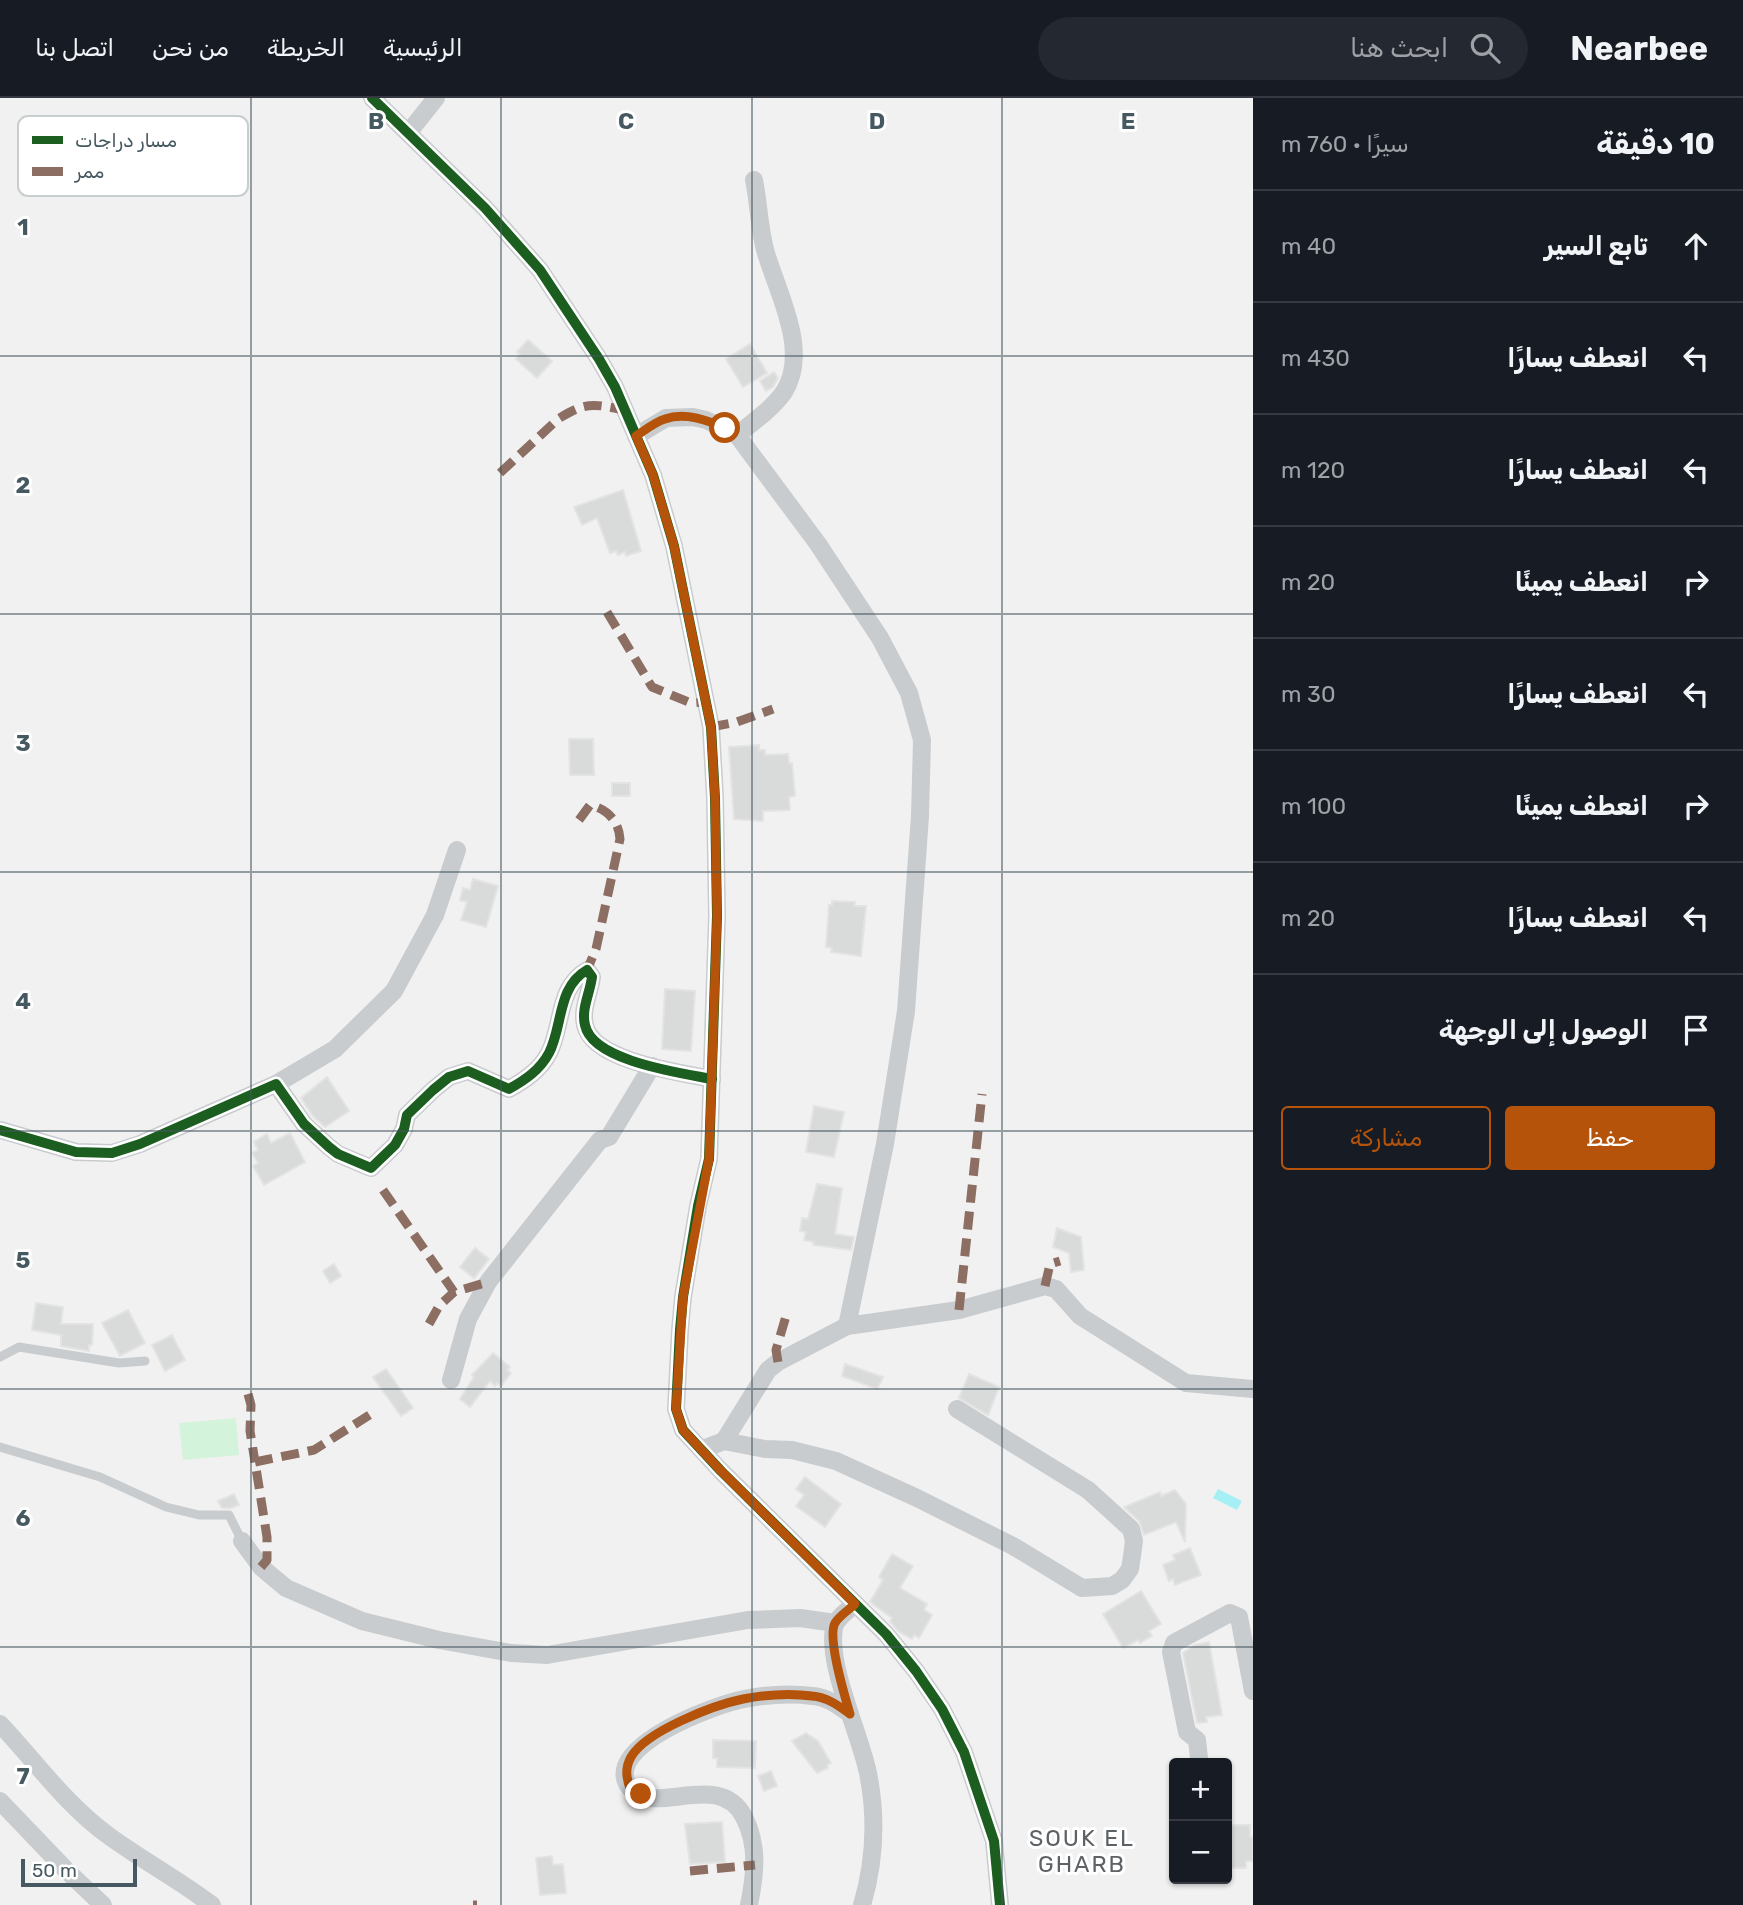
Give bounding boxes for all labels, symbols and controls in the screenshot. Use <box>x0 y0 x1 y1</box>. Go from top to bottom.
search box <box>1038 17 1528 80</box>
icon: search <box>1466 29 1504 67</box>
text: Nearbee <box>1570 29 1708 68</box>
text: ابحث هنا <box>1350 33 1448 64</box>
text: اتصل بنا <box>35 34 114 62</box>
text: من نحن <box>152 34 229 62</box>
text: الخريطة <box>267 34 345 62</box>
text: الرئيسية <box>383 34 463 62</box>
text: B <box>368 107 384 135</box>
text: C <box>618 107 634 135</box>
text: D <box>869 107 885 135</box>
text: E <box>1121 107 1135 135</box>
legend <box>18 116 248 196</box>
text: 10 دقيقة <box>1596 126 1715 162</box>
text: مسار دراجات <box>75 129 177 152</box>
text: سيرًا · 760 m <box>1281 130 1409 158</box>
text: ممر <box>74 160 104 183</box>
text: 1 <box>17 213 29 241</box>
icon: ahead <box>1677 227 1715 265</box>
text: تابع السير <box>1544 231 1648 262</box>
text: 40 m <box>1281 232 1336 260</box>
icon: left <box>1677 339 1715 377</box>
text: انعطف يسارًا <box>1507 343 1648 374</box>
text: 430 m <box>1281 344 1350 372</box>
route start <box>709 412 740 443</box>
icon: left <box>1677 451 1715 489</box>
text: انعطف يسارًا <box>1507 455 1648 486</box>
text: 120 m <box>1281 456 1345 484</box>
text: 2 <box>16 471 30 499</box>
icon: right <box>1677 563 1715 601</box>
text: انعطف يمينًا <box>1515 567 1648 598</box>
text: 20 m <box>1281 568 1335 596</box>
icon: left <box>1677 675 1715 713</box>
text: انعطف يسارًا <box>1507 679 1648 710</box>
text: 30 m <box>1281 680 1336 708</box>
text: 3 <box>15 729 31 757</box>
icon: right <box>1677 787 1715 825</box>
text: انعطف يمينًا <box>1515 791 1648 822</box>
text: 100 m <box>1281 792 1346 820</box>
icon: left <box>1677 899 1715 937</box>
text: انعطف يسارًا <box>1507 903 1648 934</box>
text: 20 m <box>1281 904 1335 932</box>
text: 4 <box>15 987 31 1015</box>
icon: arrive <box>1677 1011 1715 1049</box>
text: الوصول إلى الوجهة <box>1439 1015 1648 1046</box>
button: مشاركة <box>1281 1106 1491 1170</box>
button: حفظ <box>1505 1106 1715 1170</box>
text: 5 <box>16 1246 31 1274</box>
text: 6 <box>16 1504 31 1532</box>
map controls <box>1169 1758 1232 1884</box>
button: + <box>1169 1758 1232 1821</box>
text: 7 <box>16 1762 30 1790</box>
route end <box>625 1778 656 1809</box>
button: − <box>1169 1821 1232 1884</box>
district label: SOUK EL GHARB <box>1029 1824 1135 1878</box>
scale bar <box>21 1856 136 1888</box>
text: 50 m <box>32 1859 77 1882</box>

